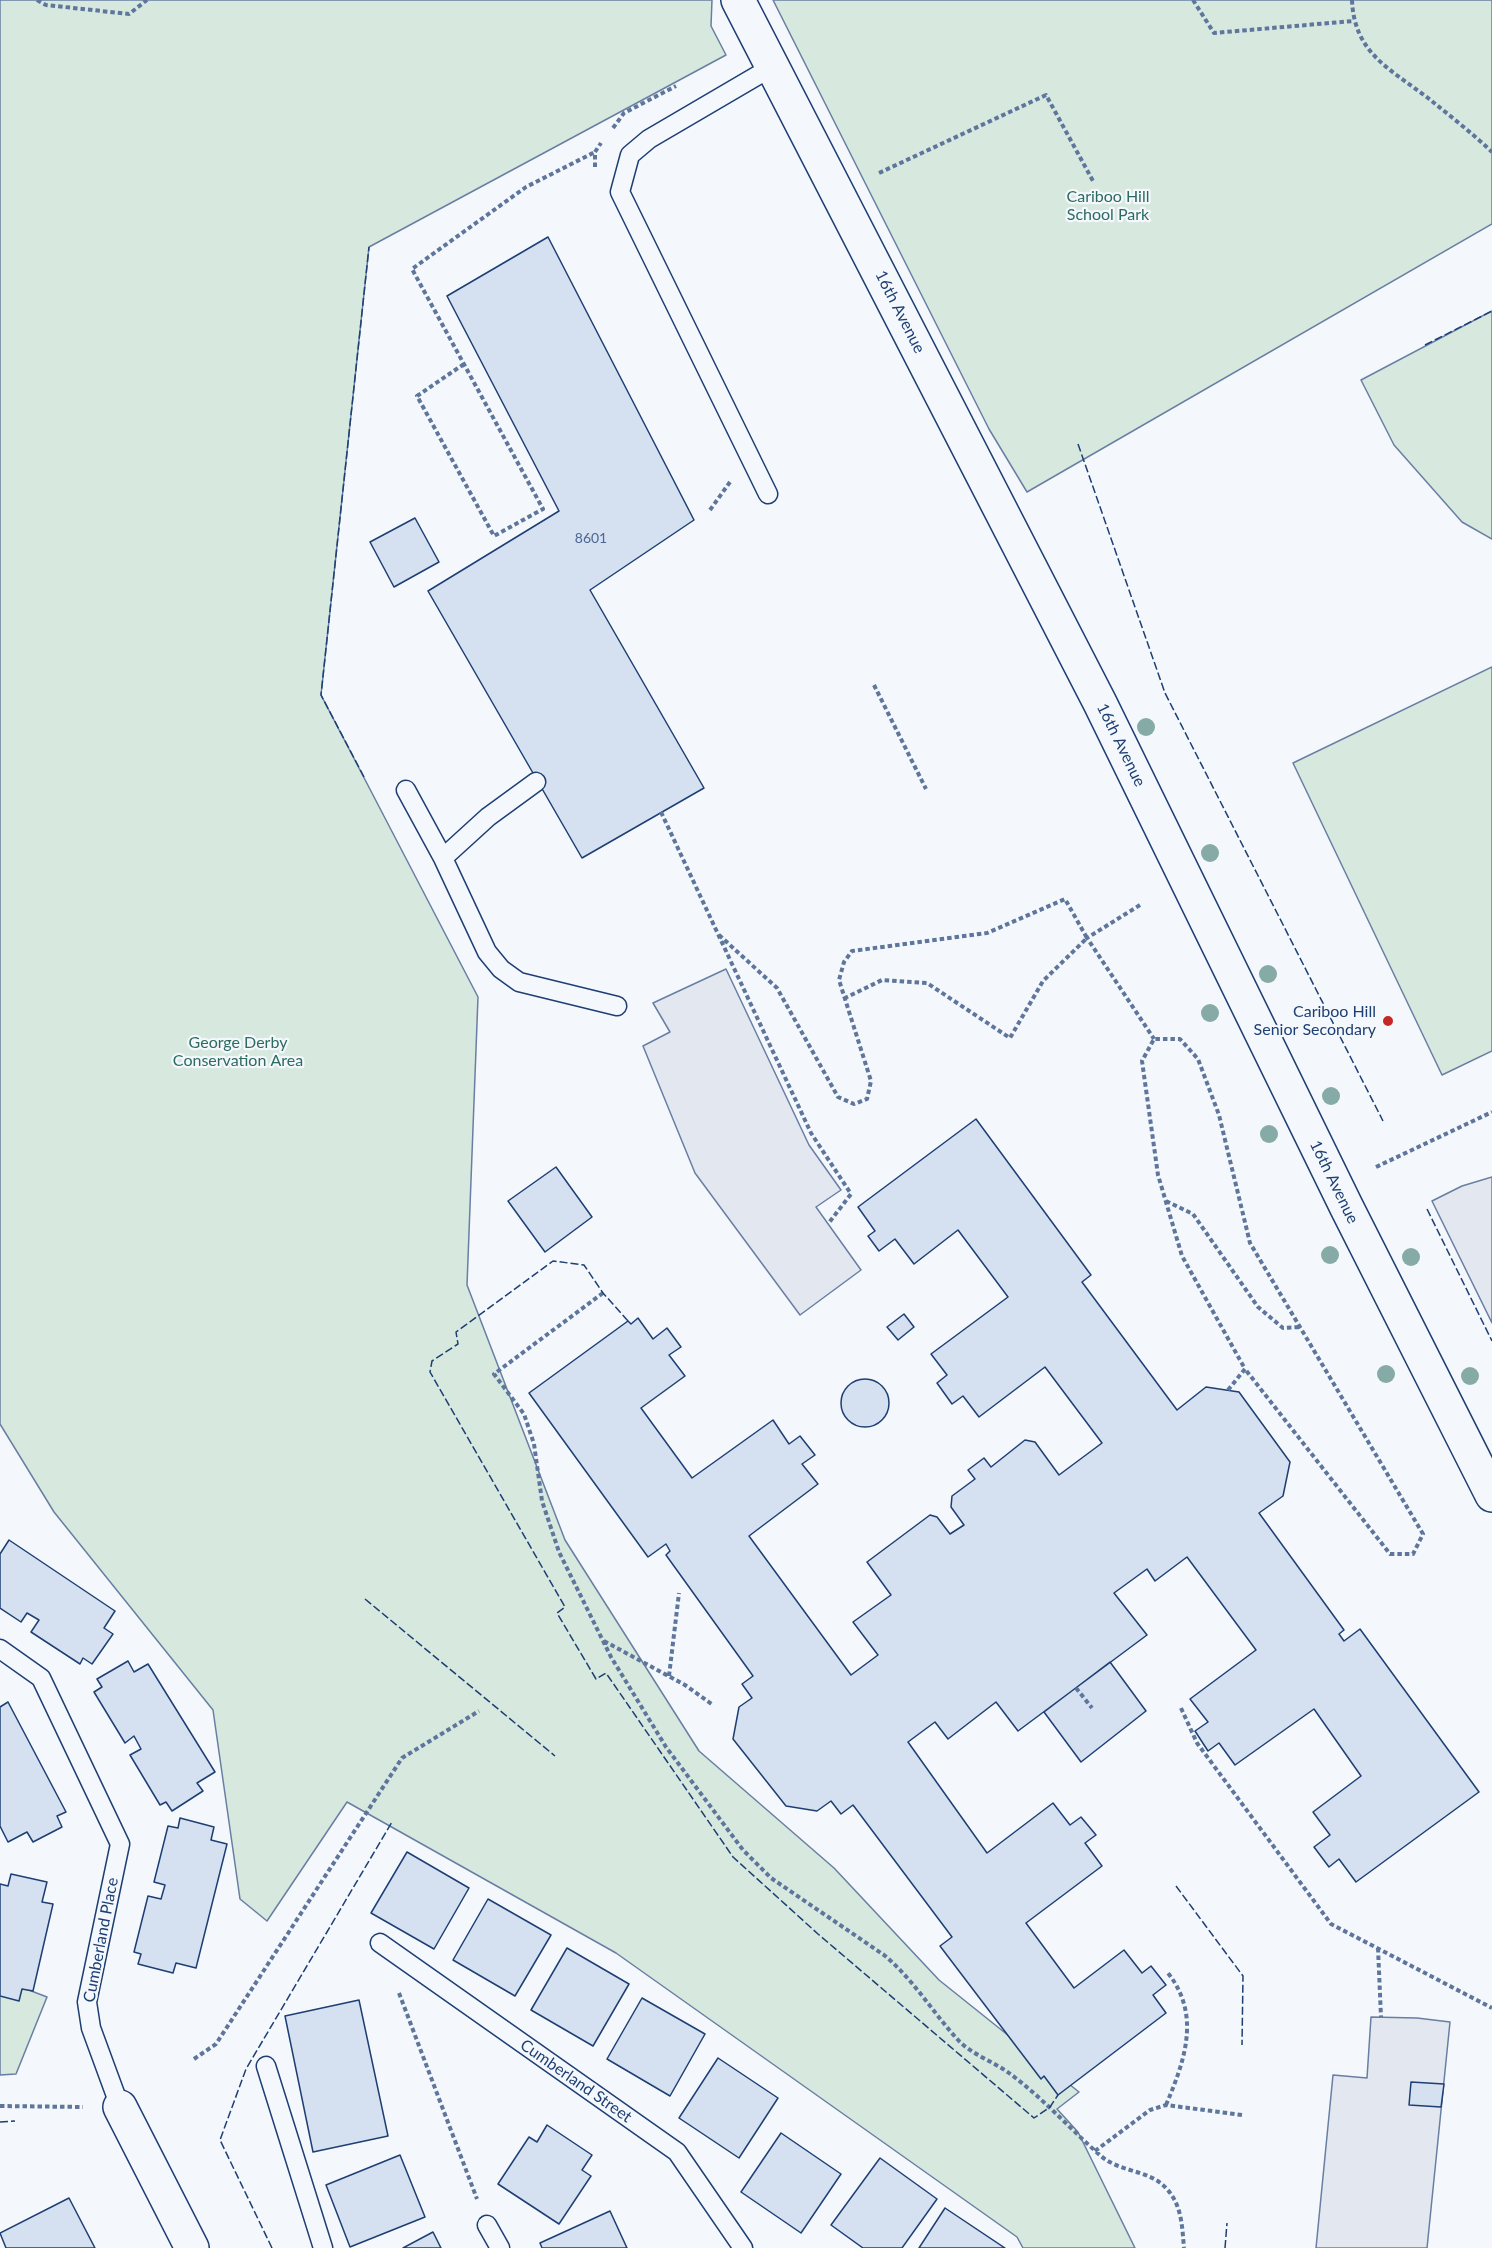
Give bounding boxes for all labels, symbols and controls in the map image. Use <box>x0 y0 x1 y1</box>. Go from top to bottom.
park label: Cariboo Hill School Park <box>1067 187 1149 225</box>
street label: 16th Avenue <box>871 267 929 357</box>
house number: 8601 <box>575 530 607 546</box>
street label: 16th Avenue <box>1093 700 1149 790</box>
place label: Cariboo Hill Senior Secondary <box>1254 1002 1376 1040</box>
marker: Cariboo Hill Senior Secondary <box>1381 1014 1395 1028</box>
park label: George Derby Conservation Area <box>173 1033 303 1071</box>
street label: 16th Avenue <box>1306 1137 1362 1227</box>
street label: Cumberland Place <box>79 1876 123 2004</box>
street label: Cumberland Street <box>517 2035 635 2127</box>

